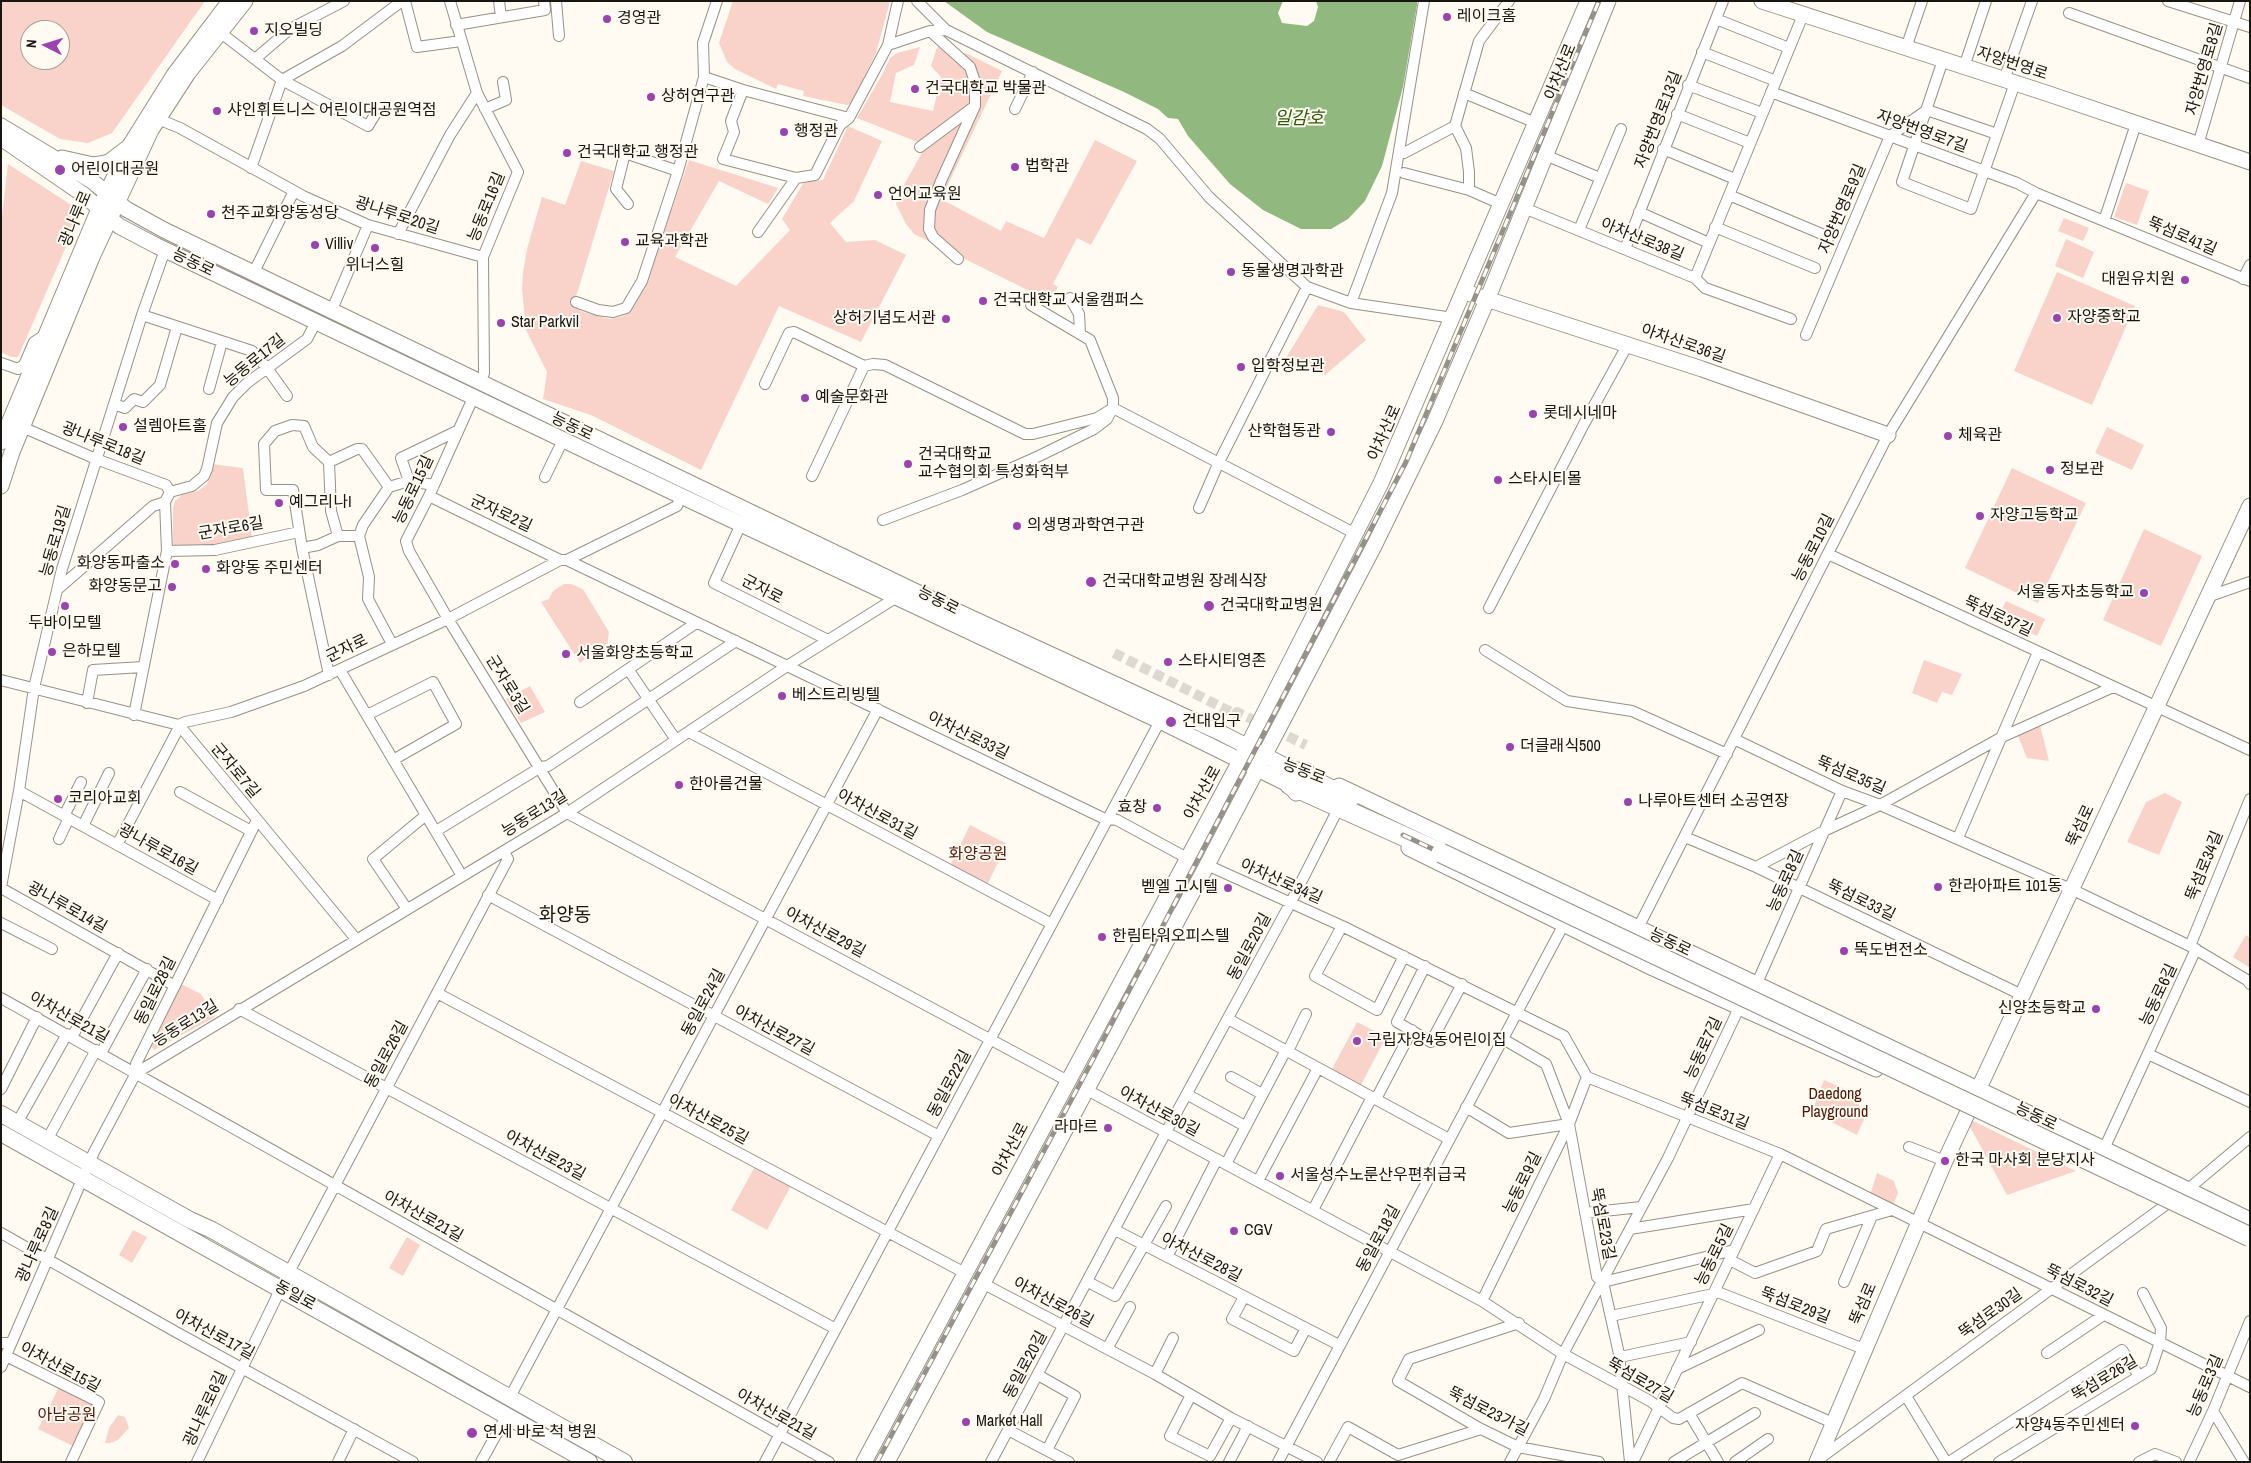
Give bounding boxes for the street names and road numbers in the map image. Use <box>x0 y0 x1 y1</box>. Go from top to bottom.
street label: 자양번영로8길 <box>2183 20 2227 118</box>
street label: 아차산로 <box>1541 41 1581 103</box>
street label: 자양번영로 <box>1974 43 2050 85</box>
street label: 자양번영로13길 <box>1632 69 1686 171</box>
street label: 자양번영로7길 <box>1874 107 1970 157</box>
street label: 자양번영로9길 <box>1815 161 1871 257</box>
street label: 능동로16길 <box>464 169 510 245</box>
street label: 광나루로 <box>56 188 96 250</box>
street label: 광나루로20길 <box>352 193 442 239</box>
street label: 뚝섬로41길 <box>2144 214 2220 260</box>
street label: 아차산로38길 <box>1598 215 1686 265</box>
street label: 능동로 <box>169 245 217 281</box>
street label: 아차산로36길 <box>1638 321 1728 367</box>
street label: 능동로17길 <box>220 330 290 392</box>
street label: 아차산로 <box>1364 402 1406 464</box>
street label: 능동로 <box>548 409 596 445</box>
street label: 광나루로18길 <box>59 419 147 469</box>
street label: 능동로15길 <box>390 453 438 527</box>
street label: 군자로2길 <box>467 491 535 537</box>
street label: 능동로19길 <box>37 503 75 579</box>
street label: 능동로10길 <box>1789 511 1839 585</box>
street label: 군자로6길 <box>197 514 265 544</box>
street label: 군자로 <box>738 571 786 609</box>
street label: 능동로 <box>914 582 962 620</box>
street label: 뚝섬로37길 <box>1961 593 2035 641</box>
street label: 군자로 <box>323 631 371 667</box>
street label: 군자로3길 <box>481 652 533 718</box>
street label: 아차산로33길 <box>924 708 1012 764</box>
street label: 군자로7길 <box>206 739 264 803</box>
street label: 뚝섬로35길 <box>1813 753 1889 799</box>
street label: 능동로 <box>1280 755 1328 789</box>
street label: 아차산로 <box>1180 763 1226 823</box>
street label: 능동로13길 <box>499 786 571 842</box>
street label: 아차산로31길 <box>834 786 920 844</box>
street label: 뚝섬로 <box>2063 802 2099 850</box>
street label: 광나루로16길 <box>115 820 201 880</box>
street label: 뚝섬로34길 <box>2182 828 2228 904</box>
street label: 능동로8길 <box>1764 847 1808 915</box>
street label: 아차산로34길 <box>1237 855 1325 909</box>
street label: 뚝섬로33길 <box>1824 876 1898 926</box>
street label: 광나루로14길 <box>24 878 110 938</box>
street label: 아차산로29길 <box>782 904 868 962</box>
street label: 동일로20길 <box>1224 910 1276 984</box>
street label: 능동로 <box>1646 925 1694 961</box>
street label: 동일로28길 <box>131 954 181 1028</box>
street label: 능동로6길 <box>2136 961 2182 1029</box>
street label: 동일로24길 <box>678 966 730 1040</box>
street label: 아차산로21길 <box>26 988 112 1048</box>
street label: 능동로13길 <box>150 996 222 1052</box>
street label: 아차산로27길 <box>731 1002 817 1060</box>
street label: 능동로7길 <box>1681 1014 1727 1082</box>
street label: 동일로26길 <box>361 1018 413 1092</box>
street label: 동일로22길 <box>924 1047 976 1121</box>
street label: 아차산로30길 <box>1116 1083 1202 1141</box>
street label: 뚝섬로31길 <box>1676 1089 1752 1135</box>
street label: 아차산로25길 <box>665 1091 751 1149</box>
street label: 능동로 <box>2012 1099 2060 1135</box>
street label: 아차산로 <box>989 1119 1033 1181</box>
street label: 아차산로23길 <box>502 1127 588 1185</box>
street label: 능동로9길 <box>1500 1149 1546 1217</box>
street label: 뚝섬로23길 <box>1586 1186 1618 1262</box>
street label: 아차산로21길 <box>380 1187 466 1247</box>
street label: 동일로18길 <box>1353 1202 1405 1276</box>
street label: 광나루로8길 <box>13 1204 63 1286</box>
street label: 능동로5길 <box>1692 1221 1738 1289</box>
street label: 아차산로28길 <box>1157 1229 1245 1287</box>
street label: 뚝섬로32길 <box>2042 1261 2116 1311</box>
street label: 아차산로26길 <box>1010 1274 1096 1332</box>
street label: 동일로 <box>271 1277 319 1315</box>
street label: 뚝섬로 <box>1847 1280 1881 1328</box>
street label: 뚝섬로29길 <box>1757 1284 1833 1328</box>
street label: 뚝섬로30길 <box>1956 1285 2026 1343</box>
street label: 아차산로17길 <box>171 1306 257 1364</box>
street label: 동일로20길 <box>1000 1328 1052 1402</box>
street label: 아차산로15길 <box>17 1339 103 1397</box>
street label: 뚝섬로26길 <box>2069 1352 2141 1406</box>
street label: 능동로3길 <box>2184 1352 2228 1420</box>
street label: 뚝섬로27길 <box>1603 1354 1677 1408</box>
street label: 광나루로6길 <box>180 1368 232 1450</box>
street label: 뚝섬로23가길 <box>1444 1383 1532 1441</box>
street label: 아차산로21길 <box>733 1385 819 1445</box>

